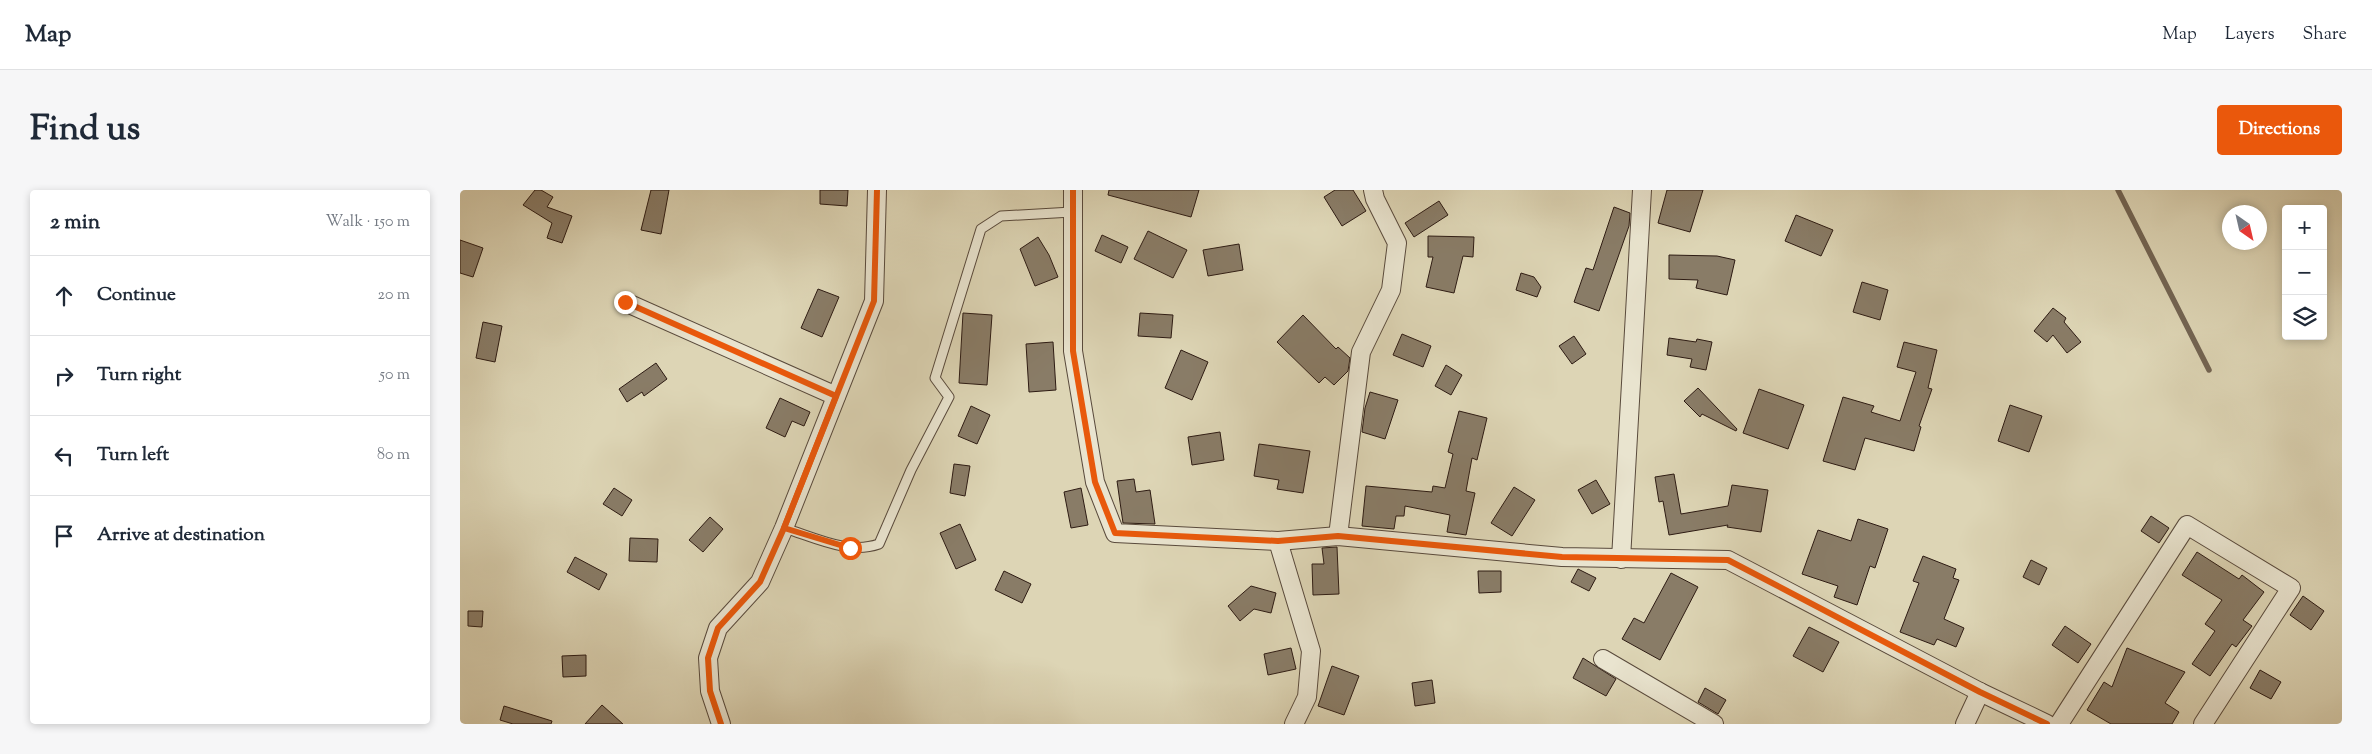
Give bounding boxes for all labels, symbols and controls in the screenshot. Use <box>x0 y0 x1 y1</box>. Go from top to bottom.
text: Map <box>25 18 71 52</box>
text: Map <box>2162 22 2197 48</box>
text: Layers <box>2225 22 2275 48</box>
text: Share <box>2303 22 2347 48</box>
text: Find us <box>30 105 140 156</box>
button: Directions <box>2217 105 2342 155</box>
north arrow <box>2222 205 2267 250</box>
map controls <box>2282 205 2327 340</box>
button: + <box>2282 205 2327 250</box>
text: 2 min <box>50 208 100 238</box>
text: Walk · 150 m <box>326 211 410 234</box>
button: − <box>2282 250 2327 295</box>
icon: ahead <box>50 282 78 310</box>
text: Continue <box>97 282 176 309</box>
text: 20 m <box>377 284 410 307</box>
route end <box>614 291 637 314</box>
button: layers <box>2282 295 2327 340</box>
icon: right <box>50 362 78 390</box>
text: Turn right <box>97 362 181 389</box>
text: 50 m <box>379 364 410 387</box>
icon: left <box>50 442 78 470</box>
text: Turn left <box>97 442 169 469</box>
text: 80 m <box>377 444 410 467</box>
icon: arrive <box>50 522 78 550</box>
text: Arrive at destination <box>97 522 265 549</box>
route start <box>839 537 862 560</box>

